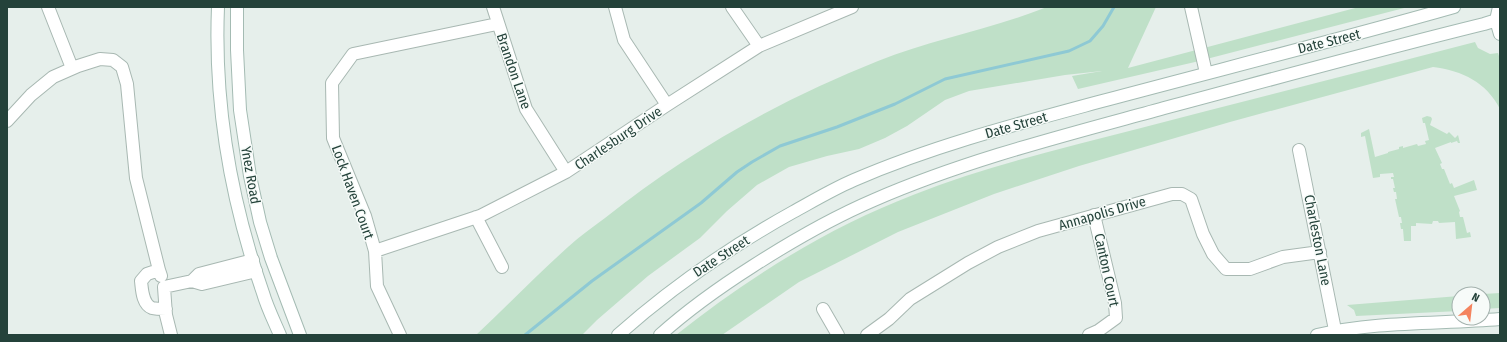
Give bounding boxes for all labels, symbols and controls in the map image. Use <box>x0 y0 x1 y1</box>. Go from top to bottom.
street label: Date Street <box>1296 25 1363 57</box>
street label: Brandon Lane <box>493 31 534 111</box>
street label: Charlesburg Drive <box>571 103 665 174</box>
street label: Date Street <box>983 108 1050 142</box>
street label: Lock Haven Court <box>328 143 378 242</box>
street label: Ynez Road <box>237 145 264 205</box>
street label: Annapolis Drive <box>1057 193 1148 234</box>
street label: Charleston Lane <box>1300 193 1335 287</box>
street label: Date Street <box>690 232 753 281</box>
street label: Canton Court <box>1090 232 1123 309</box>
north arrow <box>1451 286 1491 326</box>
text: N <box>1469 290 1481 305</box>

